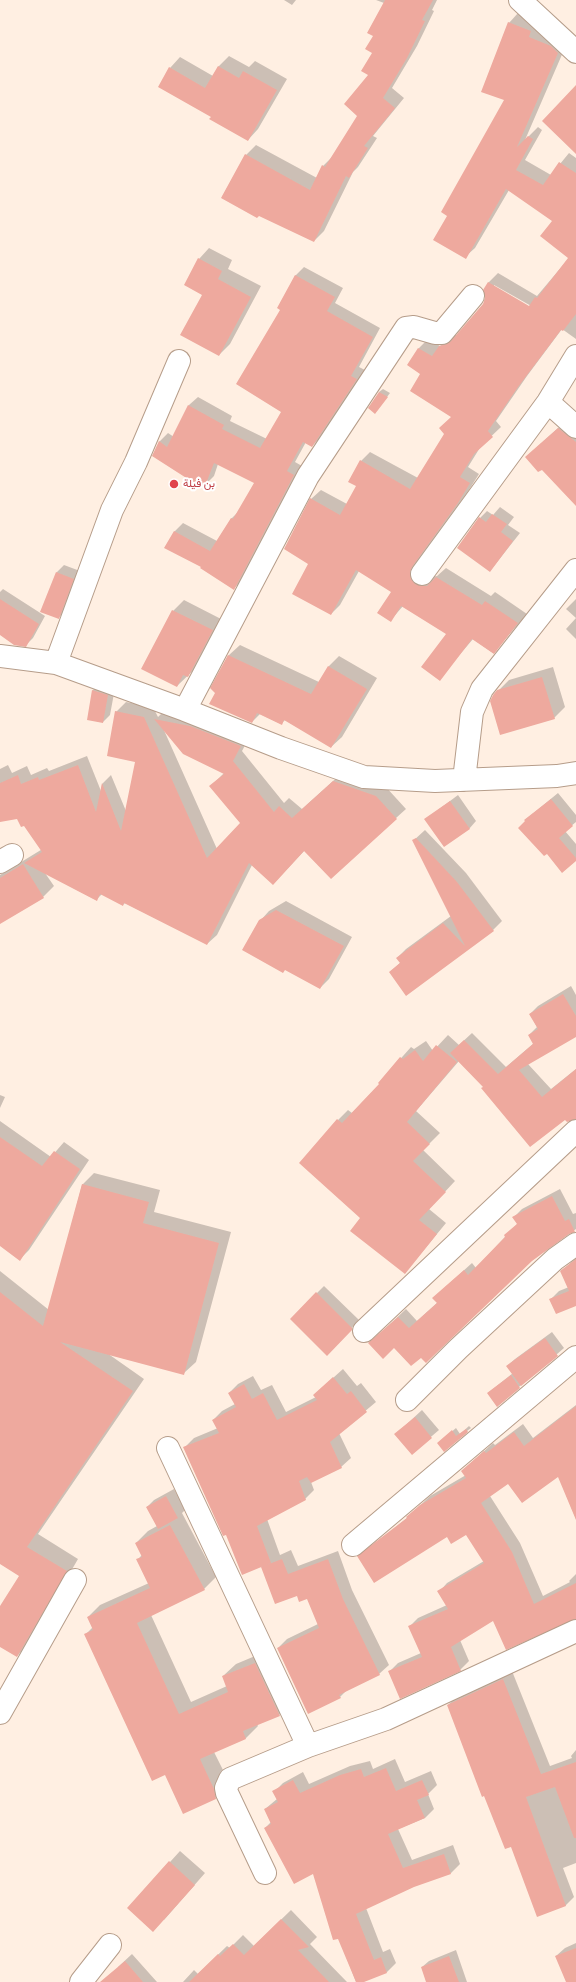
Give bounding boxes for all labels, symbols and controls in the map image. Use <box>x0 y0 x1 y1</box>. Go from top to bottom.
place label: بن فيلة <box>183 477 215 491</box>
marker: بن فيلة <box>168 478 180 490</box>

